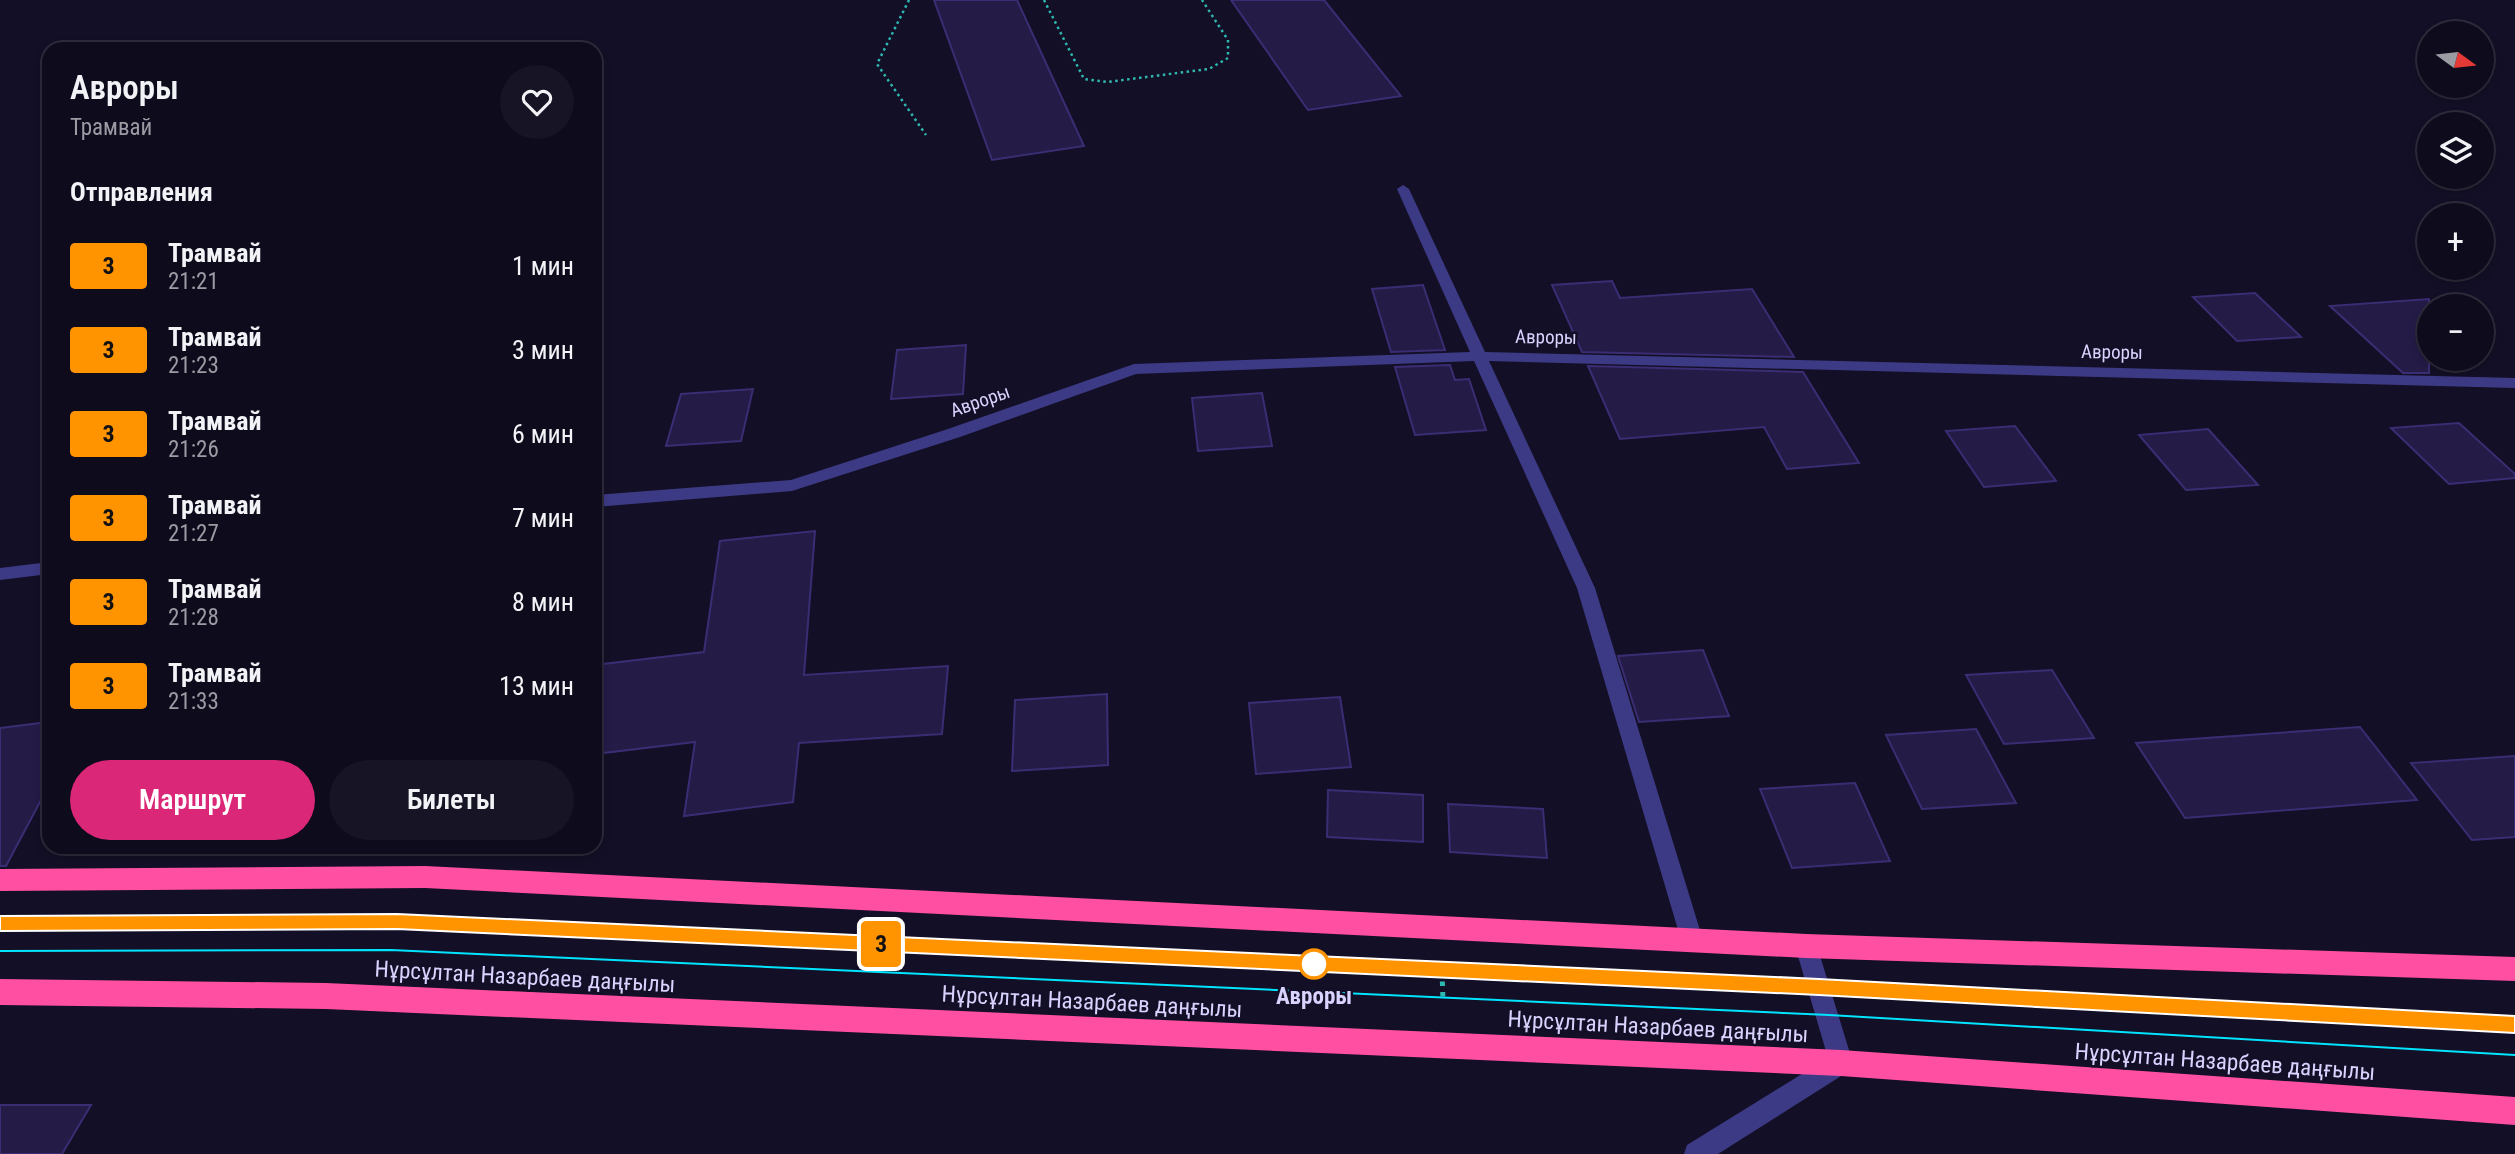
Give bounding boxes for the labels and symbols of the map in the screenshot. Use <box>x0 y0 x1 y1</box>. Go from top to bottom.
north arrow <box>2417 21 2494 98</box>
street label: Авроры <box>1515 325 1577 349</box>
street label: Авроры <box>2081 340 2143 364</box>
street label: Авроры <box>947 380 1013 422</box>
line badge: 3 <box>858 921 904 967</box>
marker: Авроры <box>1299 949 1329 979</box>
street label: Нұрсұлтан Назарбаев даңғылы <box>374 956 676 998</box>
street label: Нұрсұлтан Назарбаев даңғылы <box>941 981 1243 1023</box>
place label: Авроры <box>1276 983 1352 1010</box>
street label: Нұрсұлтан Назарбаев даңғылы <box>1507 1006 1809 1048</box>
street label: Нұрсұлтан Назарбаев даңғылы <box>2074 1038 2376 1086</box>

